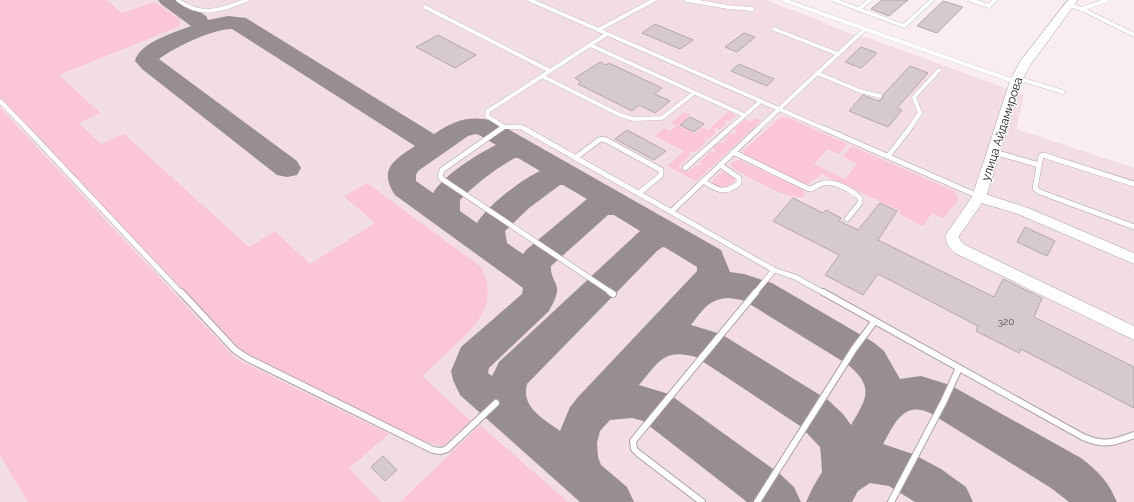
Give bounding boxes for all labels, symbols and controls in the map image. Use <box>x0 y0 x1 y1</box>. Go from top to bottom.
street label: улица Айдамирова <box>979 75 1025 183</box>
house number: 320 <box>998 316 1014 327</box>

